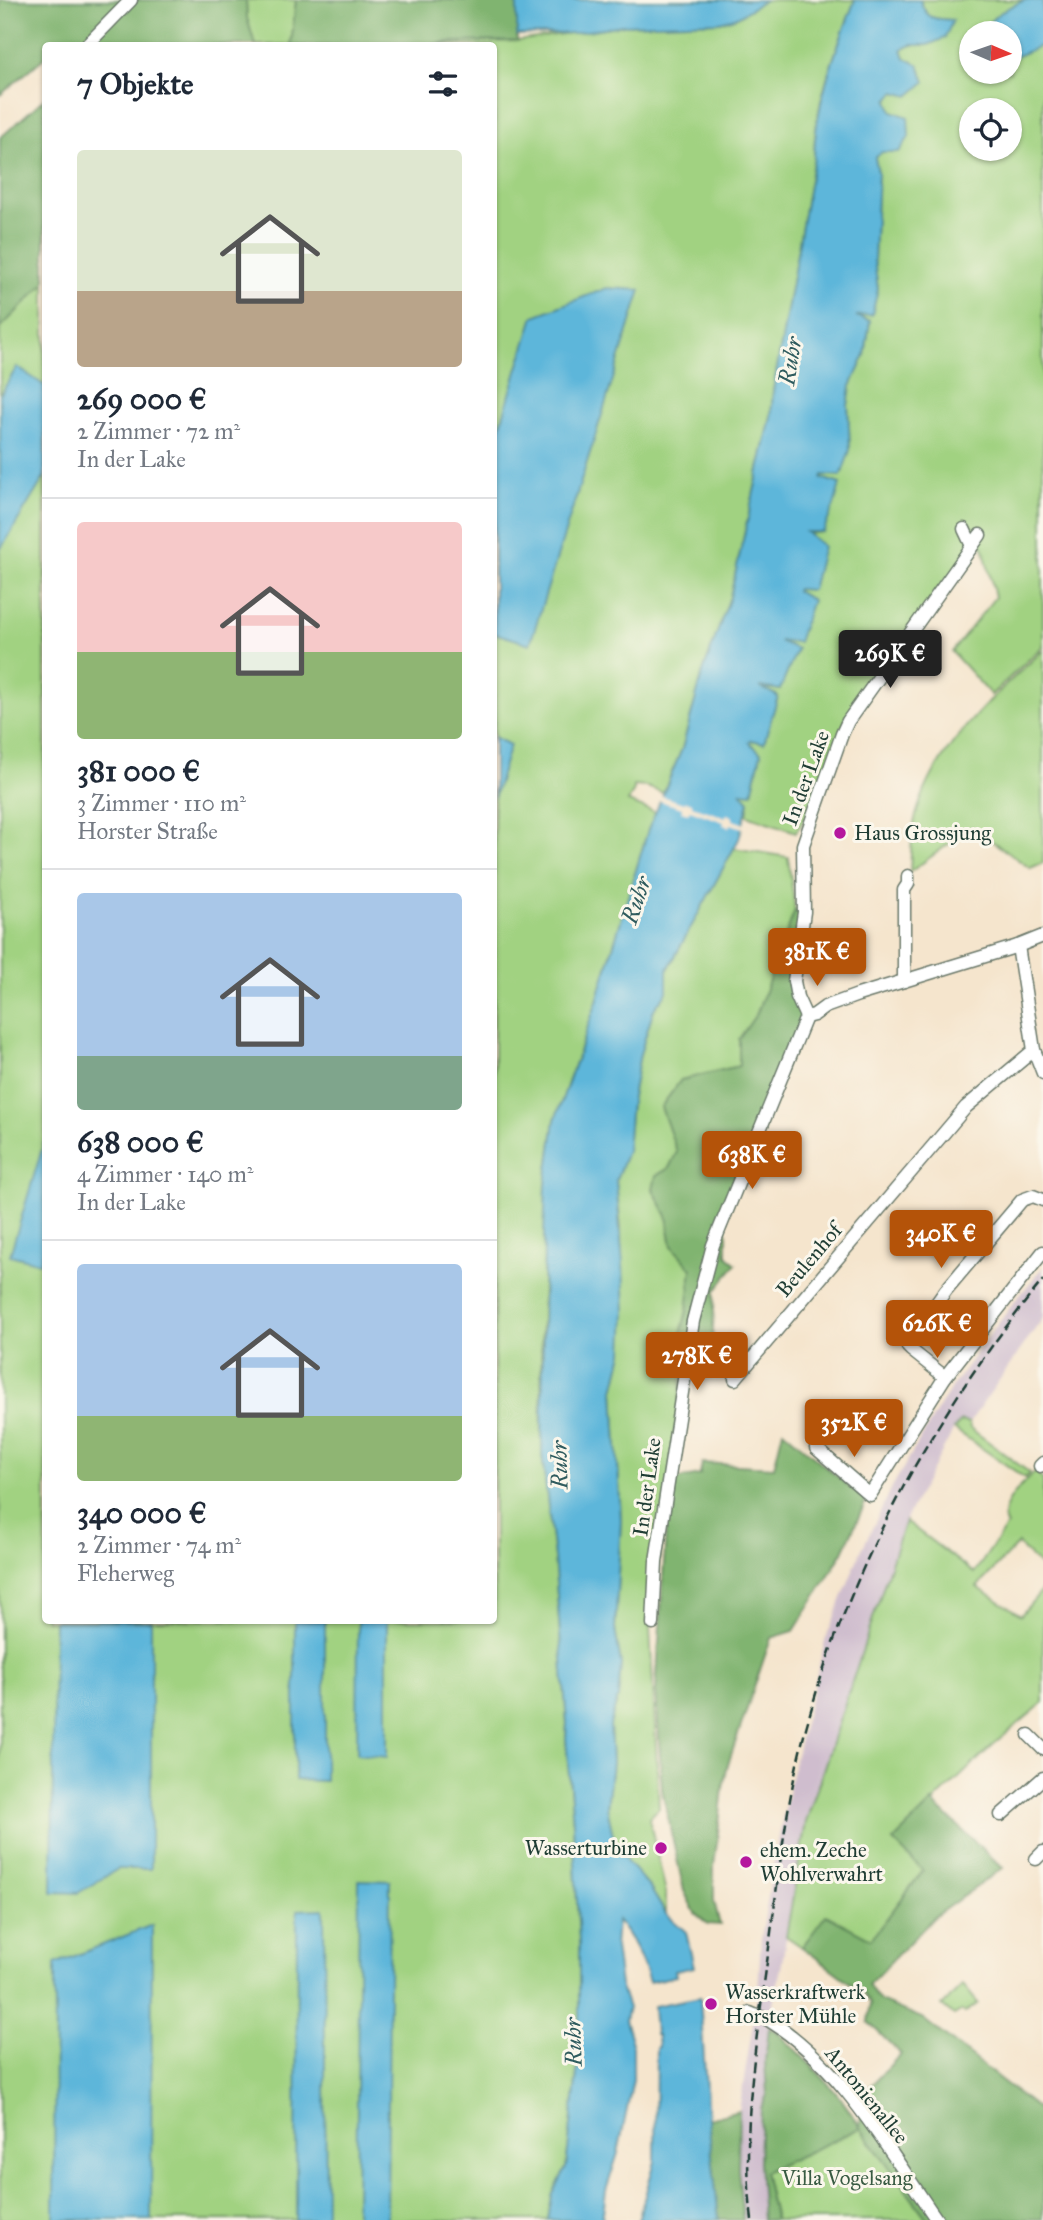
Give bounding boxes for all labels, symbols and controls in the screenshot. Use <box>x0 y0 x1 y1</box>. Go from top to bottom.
north arrow <box>959 21 1022 84</box>
map controls <box>959 21 1022 161</box>
icon: filters <box>424 65 462 103</box>
text: 7 Objekte <box>77 66 194 102</box>
button: locate <box>959 98 1022 161</box>
icon: home <box>207 196 333 322</box>
water label: Ruhr <box>772 333 808 388</box>
text: 269 000 € <box>77 381 207 417</box>
text: 2 Zimmer · 72 m² <box>77 417 240 445</box>
text: In der Lake <box>77 445 186 473</box>
icon: home <box>207 568 333 694</box>
pin: 269K € <box>833 630 947 690</box>
text: 269K € <box>855 639 925 667</box>
street label: In der Lake <box>777 727 835 829</box>
text: 381 000 € <box>77 753 200 789</box>
text: 3 Zimmer · 110 m² <box>77 789 246 817</box>
text: Horster Straße <box>77 817 218 845</box>
place label: Haus Grossjung <box>854 820 991 846</box>
marker: Haus Grossjung <box>832 825 848 841</box>
water label: Ruhr <box>615 871 658 928</box>
pin: 381K € <box>760 928 874 988</box>
text: 381K € <box>784 937 850 965</box>
icon: home <box>207 939 333 1065</box>
text: 638 000 € <box>77 1124 204 1160</box>
pin: 638K € <box>695 1132 809 1191</box>
text: 638K € <box>718 1140 786 1168</box>
text: 4 Zimmer · 140 m² <box>77 1160 253 1188</box>
text: In der Lake <box>77 1188 186 1216</box>
pin: 340K € <box>884 1210 998 1270</box>
street label: Beulenhof <box>770 1215 849 1302</box>
text: 340K € <box>906 1219 976 1247</box>
pin: 626K € <box>880 1300 994 1360</box>
text: 626K € <box>902 1309 972 1337</box>
icon: home <box>207 1310 333 1436</box>
pin: 278K € <box>640 1332 754 1392</box>
text: 278K € <box>662 1341 732 1369</box>
pin: 352K € <box>797 1400 911 1459</box>
text: 352K € <box>821 1408 887 1436</box>
street label: In der Lake <box>627 1436 667 1538</box>
water label: Ruhr <box>545 1439 573 1490</box>
text: 340 000 € <box>77 1495 207 1531</box>
text: 2 Zimmer · 74 m² <box>77 1531 241 1559</box>
text: Fleherweg <box>77 1559 174 1587</box>
place label: Wasserturbine <box>525 1835 647 1861</box>
place label: ehem. Zeche Wohlverwahrt <box>760 1837 884 1887</box>
marker: Wasserturbine <box>653 1840 669 1856</box>
marker: ehem. Zeche Wohlverwahrt <box>738 1854 754 1870</box>
place label: Wasserkraftwerk Horster Mühle <box>725 1979 866 2029</box>
marker: Wasserkraftwerk Horster Mühle <box>703 1996 719 2012</box>
water label: Ruhr <box>558 2016 588 2068</box>
street label: Antonienallee <box>819 2040 915 2149</box>
park label: Villa Vogelsang <box>781 2165 913 2191</box>

